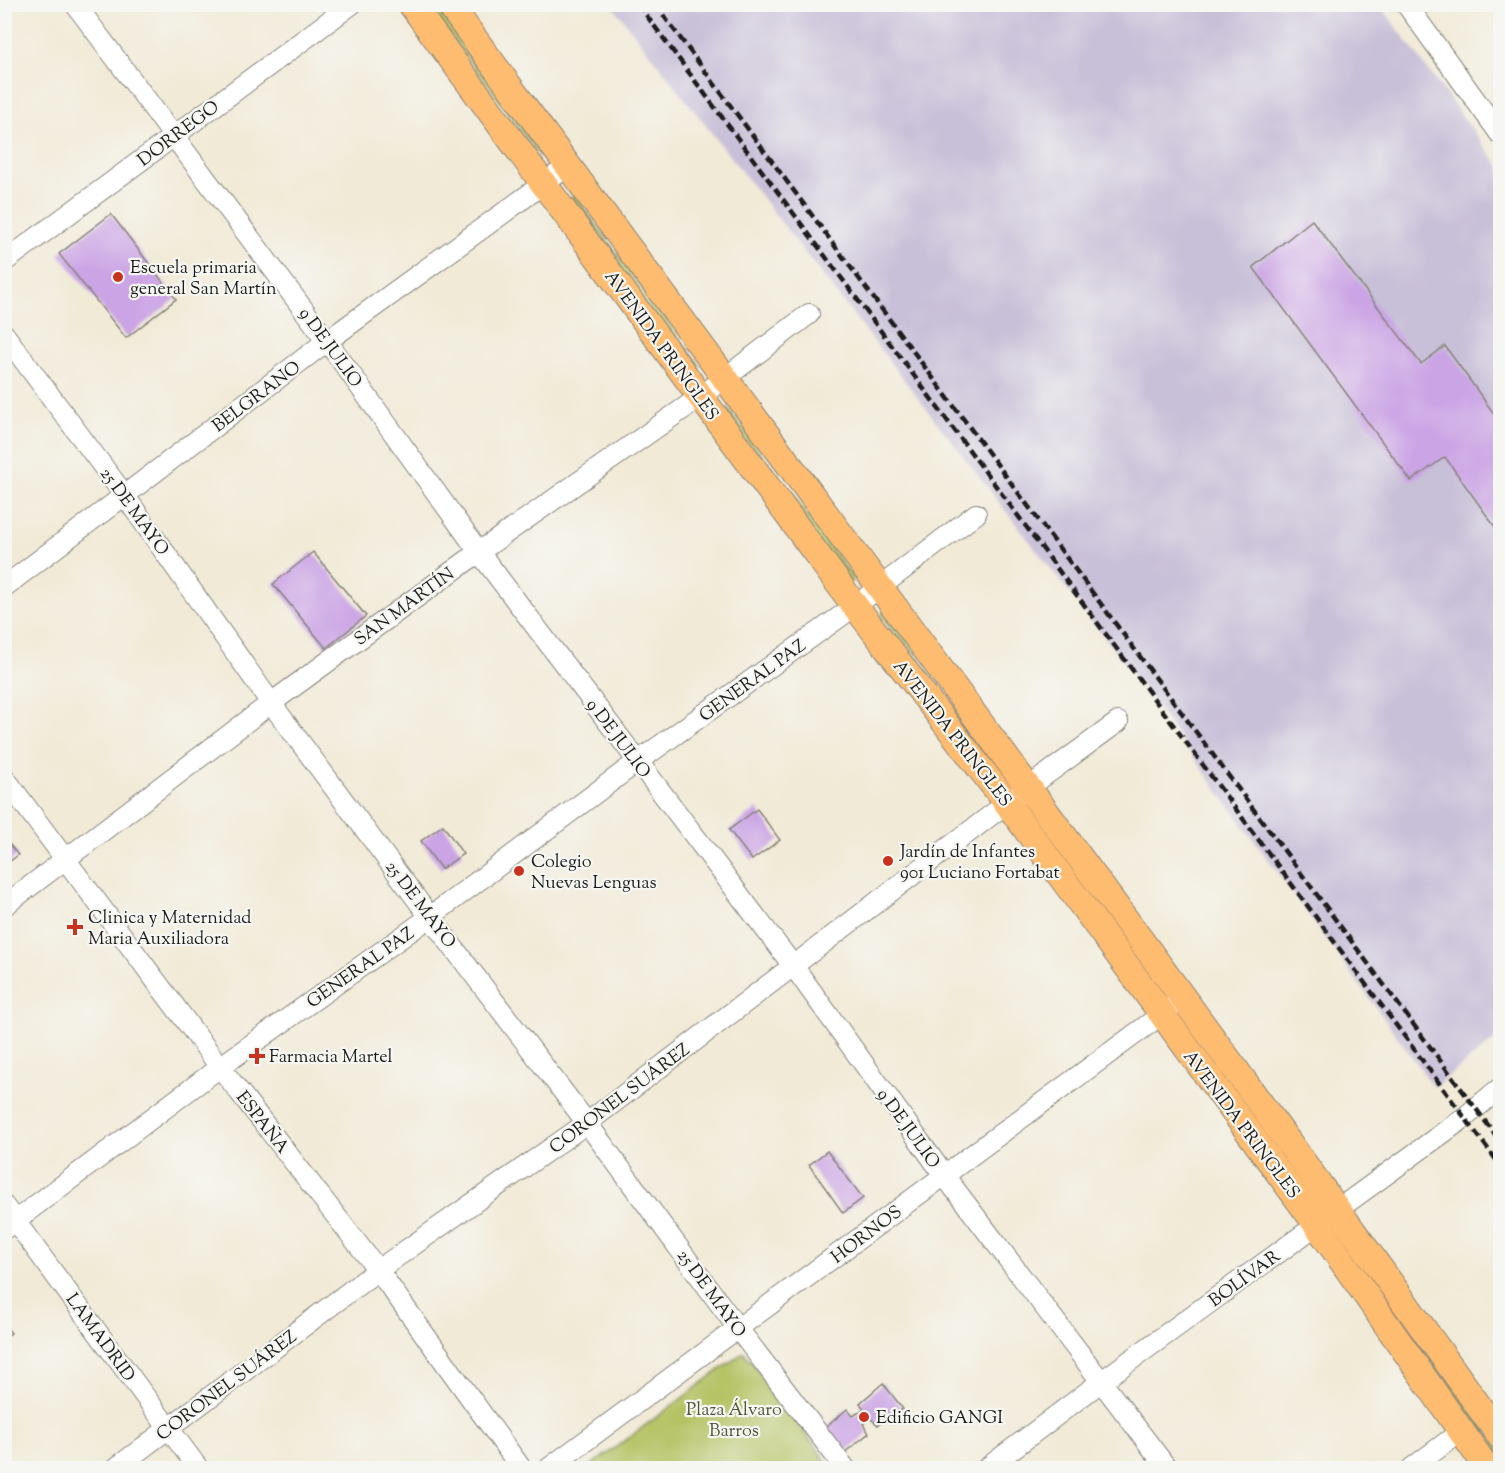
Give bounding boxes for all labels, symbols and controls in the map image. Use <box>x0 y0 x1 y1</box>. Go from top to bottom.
street label: DORREGO <box>133 95 226 174</box>
place label: Escuela primaria general San Martín <box>130 256 277 303</box>
street label: AVENIDA PRINGLES <box>597 266 724 427</box>
marker: Escuela primaria general San Martín <box>111 270 125 284</box>
street label: 9 DE JULIO <box>291 303 367 394</box>
street label: BELGRANO <box>207 356 307 440</box>
street label: 25 DE MAYO <box>92 463 174 562</box>
street label: SAN MARTÍN <box>350 562 461 653</box>
street label: GENERAL PAZ <box>694 634 812 729</box>
street label: AVENIDA PRINGLES <box>886 655 1017 813</box>
street label: 9 DE JULIO <box>579 694 656 784</box>
place label: Jardín de Infantes 901 Luciano Fortabat <box>899 840 1060 887</box>
place label: Colegio Nuevas Lenguas <box>531 850 657 897</box>
marker: Jardín de Infantes 901 Luciano Fortabat <box>881 854 895 868</box>
street label: 25 DE MAYO <box>378 856 461 954</box>
marker: Colegio Nuevas Lenguas <box>512 864 526 878</box>
place label: Clinica y Maternidad Maria Auxiliadora <box>88 906 251 953</box>
marker: Clinica y Maternidad Maria Auxiliadora <box>66 918 84 936</box>
street label: GENERAL PAZ <box>302 922 420 1016</box>
street label: CORONEL SUÁREZ <box>544 1038 696 1161</box>
place label: Farmacia Martel <box>269 1045 393 1071</box>
street label: AVENIDA PRINGLES <box>1176 1045 1305 1205</box>
marker: Farmacia Martel <box>250 1049 264 1063</box>
street label: 9 DE JULIO <box>869 1084 945 1175</box>
street label: ESPAÑA <box>229 1086 295 1160</box>
street label: HORNOS <box>826 1200 908 1271</box>
street label: 25 DE MAYO <box>669 1245 751 1344</box>
street label: BOLÍVAR <box>1204 1245 1286 1315</box>
street label: LAMADRID <box>58 1288 140 1388</box>
street label: CORONEL SUÁREZ <box>151 1325 303 1448</box>
park label: Plaza Álvaro Barros <box>686 1398 782 1445</box>
place label: Edificio GANGI <box>876 1406 1003 1432</box>
marker: Edificio GANGI <box>857 1410 871 1424</box>

